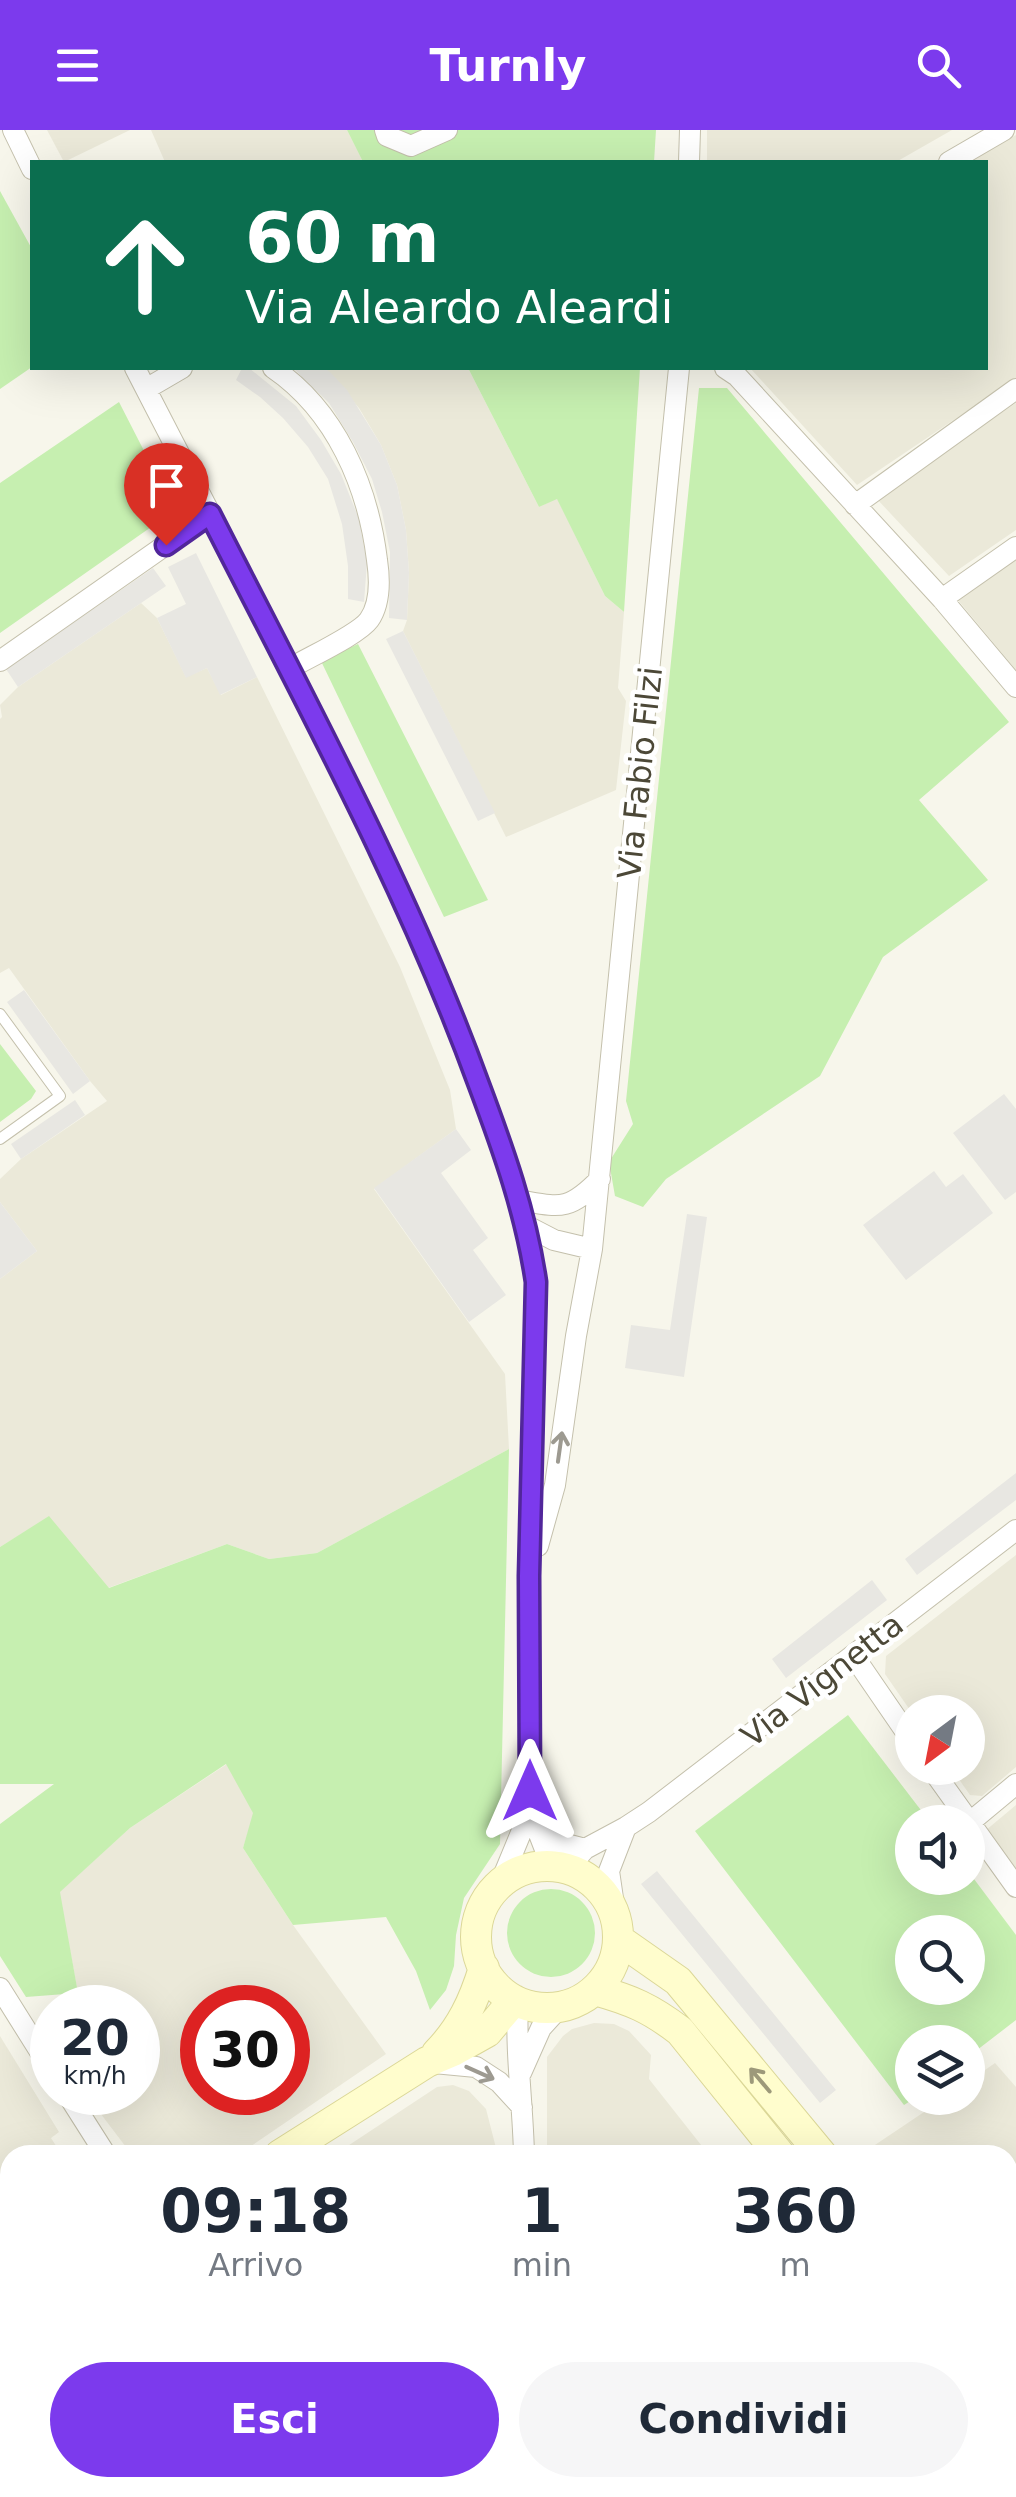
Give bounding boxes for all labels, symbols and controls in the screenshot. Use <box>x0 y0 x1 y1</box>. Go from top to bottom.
icon: menu <box>50 38 105 93</box>
icon: search <box>911 38 966 93</box>
text: Turnly <box>430 39 586 92</box>
text: 60 m <box>245 197 440 279</box>
icon: ahead <box>80 200 210 330</box>
text: Via Aleardo Aleardi <box>245 281 673 334</box>
pin <box>124 443 209 546</box>
icon: arrive <box>139 458 194 513</box>
street label: Via Fabio Filzi <box>610 665 670 881</box>
one-way arrow <box>551 1431 569 1463</box>
street label: Via Vignetta <box>734 1605 910 1755</box>
north arrow <box>895 1695 985 1785</box>
map controls <box>895 1695 985 2115</box>
position arrow <box>478 1739 582 1843</box>
button: sound <box>895 1805 985 1895</box>
button: search <box>895 1915 985 2005</box>
speed limit sign: 30 <box>180 1985 310 2115</box>
text: 20 <box>60 2009 130 2067</box>
button: layers <box>895 2025 985 2115</box>
text: km/h <box>63 2061 127 2090</box>
one-way arrow <box>465 2065 495 2083</box>
one-way arrow <box>749 2067 771 2093</box>
text: 09:18 <box>160 2176 351 2246</box>
text: 1 <box>521 2176 563 2246</box>
text: 360 <box>732 2176 858 2246</box>
text: Arrivo <box>208 2246 303 2284</box>
text: min <box>512 2246 572 2284</box>
text: m <box>779 2246 811 2284</box>
button: Esci <box>50 2362 499 2477</box>
button: Condividi <box>519 2362 968 2477</box>

